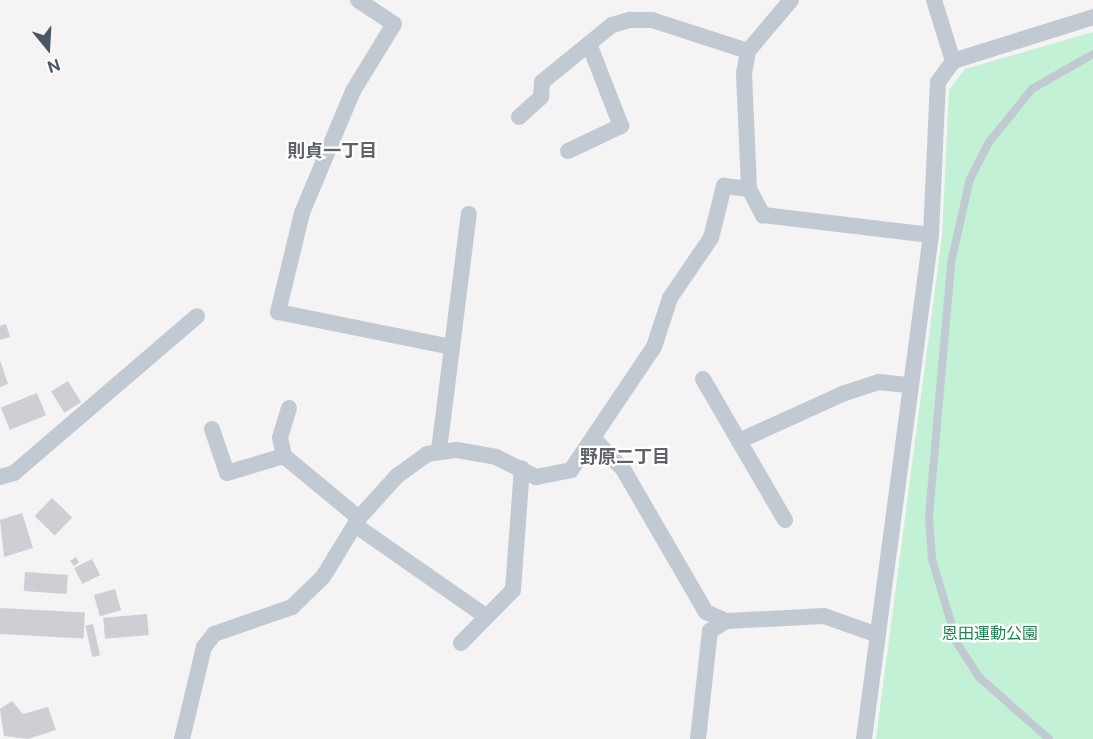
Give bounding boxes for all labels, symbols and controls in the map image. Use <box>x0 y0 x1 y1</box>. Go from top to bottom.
north arrow <box>18 18 78 78</box>
text: N <box>45 55 63 77</box>
district label: 則貞一丁目 <box>287 140 377 162</box>
district label: 野原二丁目 <box>580 446 670 468</box>
park label: 恩田運動公園 <box>942 624 1038 644</box>

